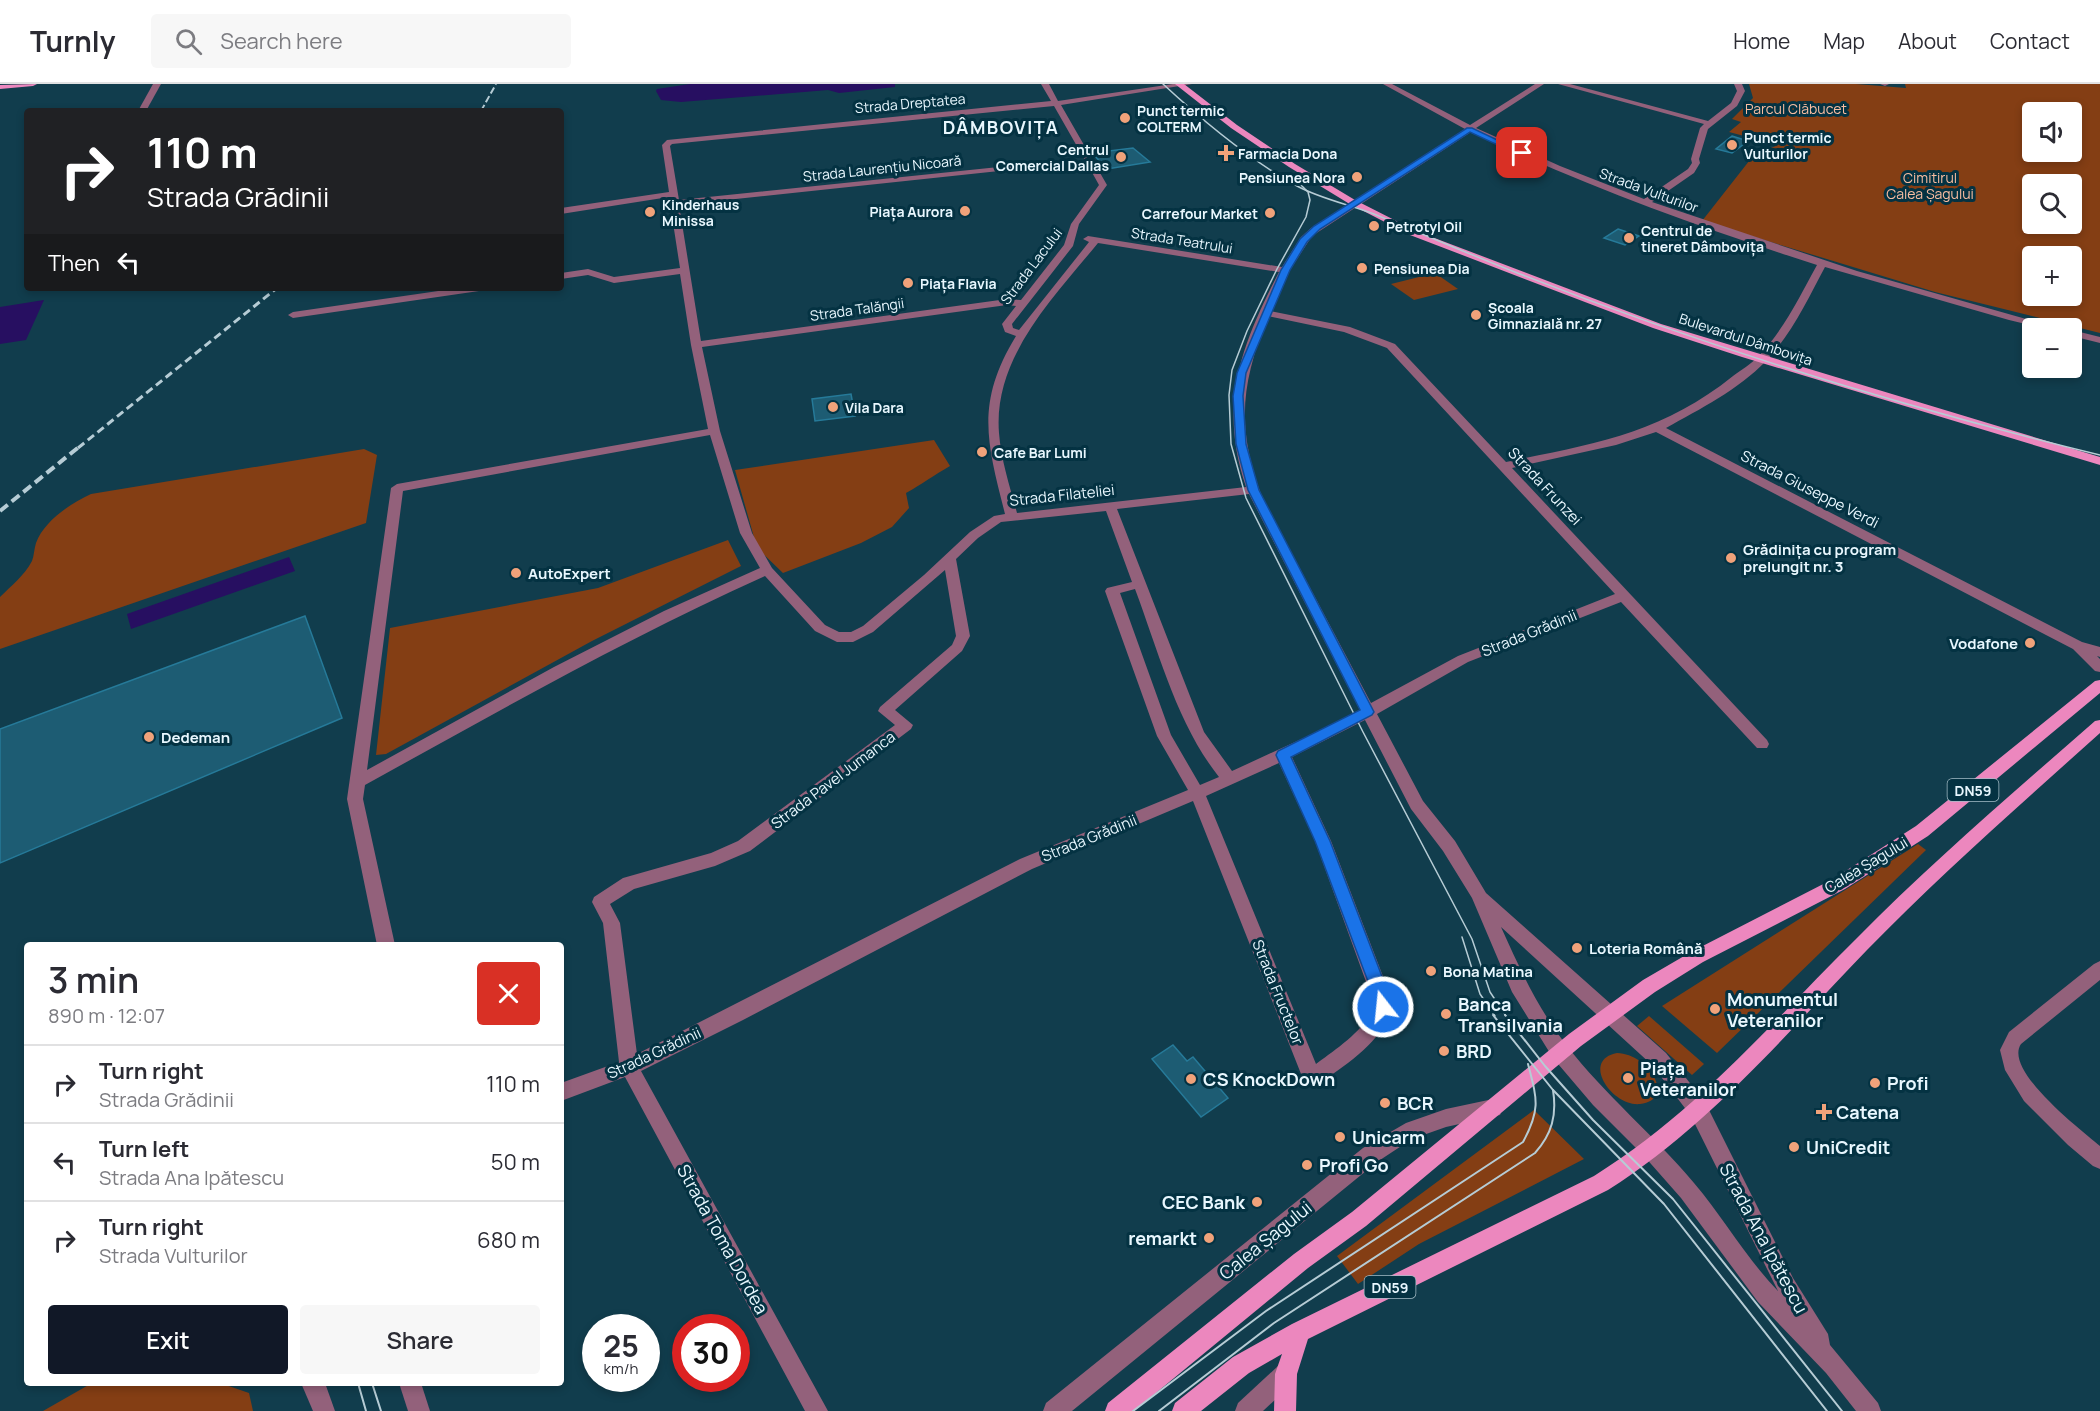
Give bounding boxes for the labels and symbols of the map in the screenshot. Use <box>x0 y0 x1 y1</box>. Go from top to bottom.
street label: Strada Dreptatea <box>854 89 966 117</box>
park label: Parcul Clăbucet <box>1745 99 1847 118</box>
place label: Punct termic COLTERM <box>1137 101 1225 136</box>
marker: Punct termic COLTERM <box>1118 111 1132 125</box>
district label: DÂMBOVIȚA <box>943 115 1059 140</box>
pin <box>1496 127 1547 178</box>
place label: Punct termic Vulturilor <box>1744 128 1832 163</box>
marker: Punct termic Vulturilor <box>1725 138 1739 152</box>
place label: Centrul Comercial Dallas <box>996 140 1109 175</box>
place label: Farmacia Dona <box>1238 144 1337 163</box>
marker: Farmacia Dona <box>1219 146 1233 160</box>
street label: Strada Laurențiu Nicoară <box>802 150 962 186</box>
marker: Centrul Comercial Dallas <box>1114 150 1128 164</box>
street label: Strada Vulturilor <box>1597 163 1701 217</box>
place label: Pensiunea Nora <box>1239 168 1345 187</box>
park label: Cimitirul Calea Șagului <box>1886 168 1974 203</box>
marker: Pensiunea Nora <box>1350 170 1364 184</box>
place label: Kinderhaus Minissa <box>662 195 740 230</box>
place label: Piața Aurora <box>869 202 953 222</box>
marker: Piața Aurora <box>958 204 972 218</box>
place label: Carrefour Market <box>1142 204 1258 223</box>
marker: Kinderhaus Minissa <box>643 205 657 219</box>
marker: Carrefour Market <box>1263 206 1277 220</box>
place label: Petrotyl Oil <box>1386 217 1462 236</box>
marker: Petrotyl Oil <box>1367 219 1381 233</box>
place label: Centrul de tineret Dâmbovița <box>1641 221 1764 257</box>
street label: Strada Teatrului <box>1130 223 1234 257</box>
street label: Strada Lacului <box>996 224 1066 308</box>
marker: Centrul de tineret Dâmbovița <box>1622 231 1636 245</box>
place label: Pensiunea Dia <box>1374 259 1470 278</box>
marker: Pensiunea Dia <box>1355 261 1369 275</box>
place label: Piața Flavia <box>920 274 997 294</box>
marker: Piața Flavia <box>901 276 915 290</box>
street label: Strada Talăngii <box>809 293 905 325</box>
place label: Școala Gimnazială nr. 27 <box>1488 298 1602 333</box>
marker: Școala Gimnazială nr. 27 <box>1469 308 1483 322</box>
street label: Bulevardul Dâmbovița <box>1677 308 1815 370</box>
place label: Vila Dara <box>845 398 904 417</box>
marker: Vila Dara <box>826 400 840 414</box>
place label: Cafe Bar Lumi <box>994 443 1087 462</box>
street label: Strada Frunzei <box>1503 443 1587 529</box>
marker: Cafe Bar Lumi <box>975 445 989 459</box>
street label: Strada Giuseppe Verdi <box>1737 445 1883 533</box>
street label: Strada Filateliei <box>1008 479 1116 511</box>
place label: Grădinița cu program prelungit nr. 3 <box>1743 539 1896 577</box>
marker: Grădinița cu program prelungit nr. 3 <box>1724 551 1738 565</box>
place label: AutoExpert <box>528 563 611 584</box>
marker: AutoExpert <box>509 566 523 580</box>
street label: Strada Grădinii <box>1478 604 1580 662</box>
place label: Vodafone <box>1949 633 2018 654</box>
marker: Vodafone <box>2023 636 2037 650</box>
street label: Strada Pavel Jumanca <box>767 726 899 834</box>
place label: Dedeman <box>161 727 230 748</box>
marker: Dedeman <box>142 730 156 744</box>
road number: DN59 <box>1948 779 1998 801</box>
street label: Strada Grădinii <box>1038 809 1140 867</box>
street label: Calea Șagului <box>1820 832 1912 898</box>
street label: Strada Fructelor <box>1247 936 1309 1048</box>
place label: Loteria Română <box>1589 938 1703 959</box>
marker: Loteria Română <box>1570 941 1584 955</box>
place label: Bona Matina <box>1443 961 1533 982</box>
marker: Bona Matina <box>1424 964 1438 978</box>
position arrow <box>1351 975 1415 1039</box>
place label: Monumentul Veteranilor <box>1727 987 1838 1032</box>
place label: Banca Transilvania <box>1458 992 1563 1037</box>
marker: Monumentul Veteranilor <box>1708 1002 1722 1016</box>
marker: Banca Transilvania <box>1439 1007 1453 1021</box>
street label: Strada Grădinii <box>604 1022 704 1084</box>
place label: BRD <box>1456 1039 1492 1063</box>
marker: BRD <box>1437 1044 1451 1058</box>
place label: Piața Veteranilor <box>1640 1056 1736 1101</box>
place label: CS KnockDown <box>1203 1067 1335 1091</box>
marker: Piața Veteranilor <box>1621 1071 1635 1085</box>
place label: Profi <box>1887 1071 1929 1095</box>
marker: CS KnockDown <box>1184 1072 1198 1086</box>
marker: Profi <box>1868 1076 1882 1090</box>
place label: BCR <box>1397 1091 1434 1115</box>
marker: BCR <box>1378 1096 1392 1110</box>
place label: Catena <box>1836 1100 1899 1124</box>
marker: Catena <box>1817 1105 1831 1119</box>
place label: Unicarm <box>1352 1125 1425 1149</box>
marker: Unicarm <box>1333 1130 1347 1144</box>
place label: UniCredit <box>1806 1135 1890 1159</box>
marker: UniCredit <box>1787 1140 1801 1154</box>
place label: Profi Go <box>1319 1153 1389 1177</box>
marker: Profi Go <box>1300 1158 1314 1172</box>
street label: Strada Ana Ipătescu <box>1714 1159 1814 1317</box>
street label: Strada Toma Dordea <box>672 1160 774 1318</box>
place label: CEC Bank <box>1162 1190 1246 1214</box>
street label: Calea Șagului <box>1214 1195 1316 1285</box>
marker: CEC Bank <box>1250 1195 1264 1209</box>
place label: remarkt <box>1128 1226 1197 1250</box>
marker: remarkt <box>1202 1231 1216 1245</box>
road number: DN59 <box>1364 1276 1416 1298</box>
speed limit sign: 30 <box>672 1314 750 1392</box>

